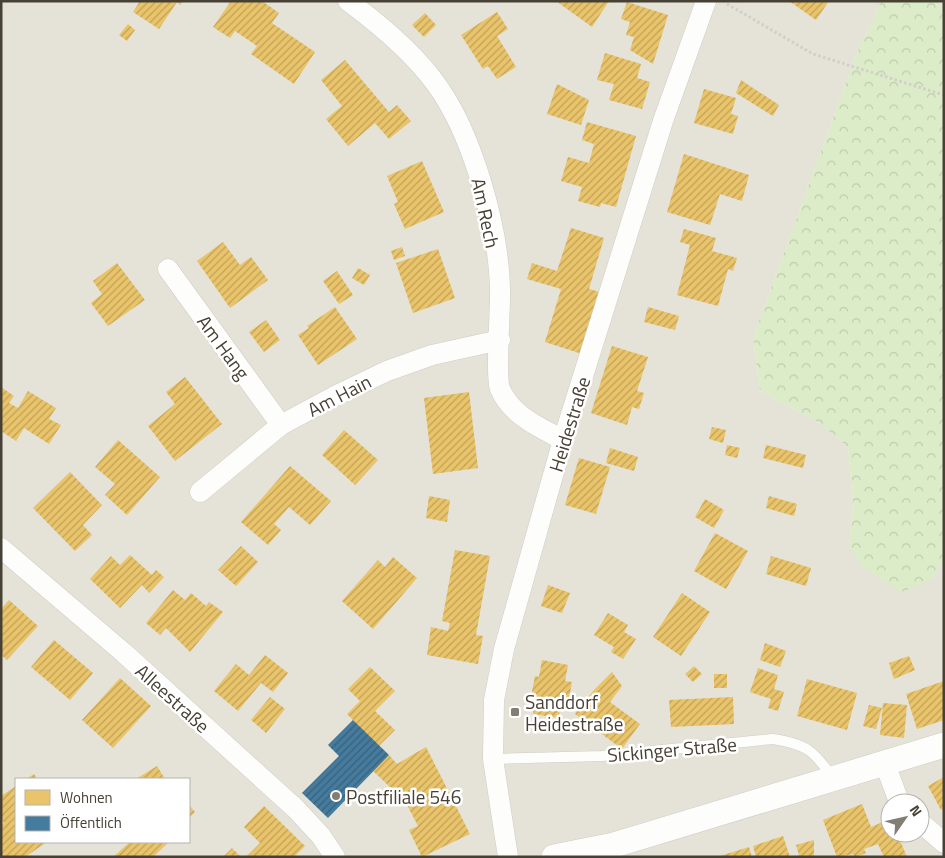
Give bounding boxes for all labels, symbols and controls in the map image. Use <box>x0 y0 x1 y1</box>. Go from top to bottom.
street label: Am Rech <box>464 175 508 251</box>
street label: Am Hang <box>191 309 258 386</box>
street label: Am Hain <box>302 367 376 423</box>
street label: Heidestraße <box>541 373 597 475</box>
street label: Alleestraße <box>129 657 217 739</box>
place label: Sanddorf Heidestraße <box>525 687 623 738</box>
marker: Sanddorf Heidestraße <box>509 706 521 718</box>
street label: Sickinger Straße <box>606 729 738 769</box>
legend <box>15 778 190 843</box>
place label: Postfiliale 546 <box>346 782 461 811</box>
text: Wohnen <box>60 786 113 809</box>
marker: Postfiliale 546 <box>330 790 342 802</box>
north arrow <box>880 793 930 843</box>
text: N <box>905 801 928 820</box>
text: Öffentlich <box>60 811 122 834</box>

